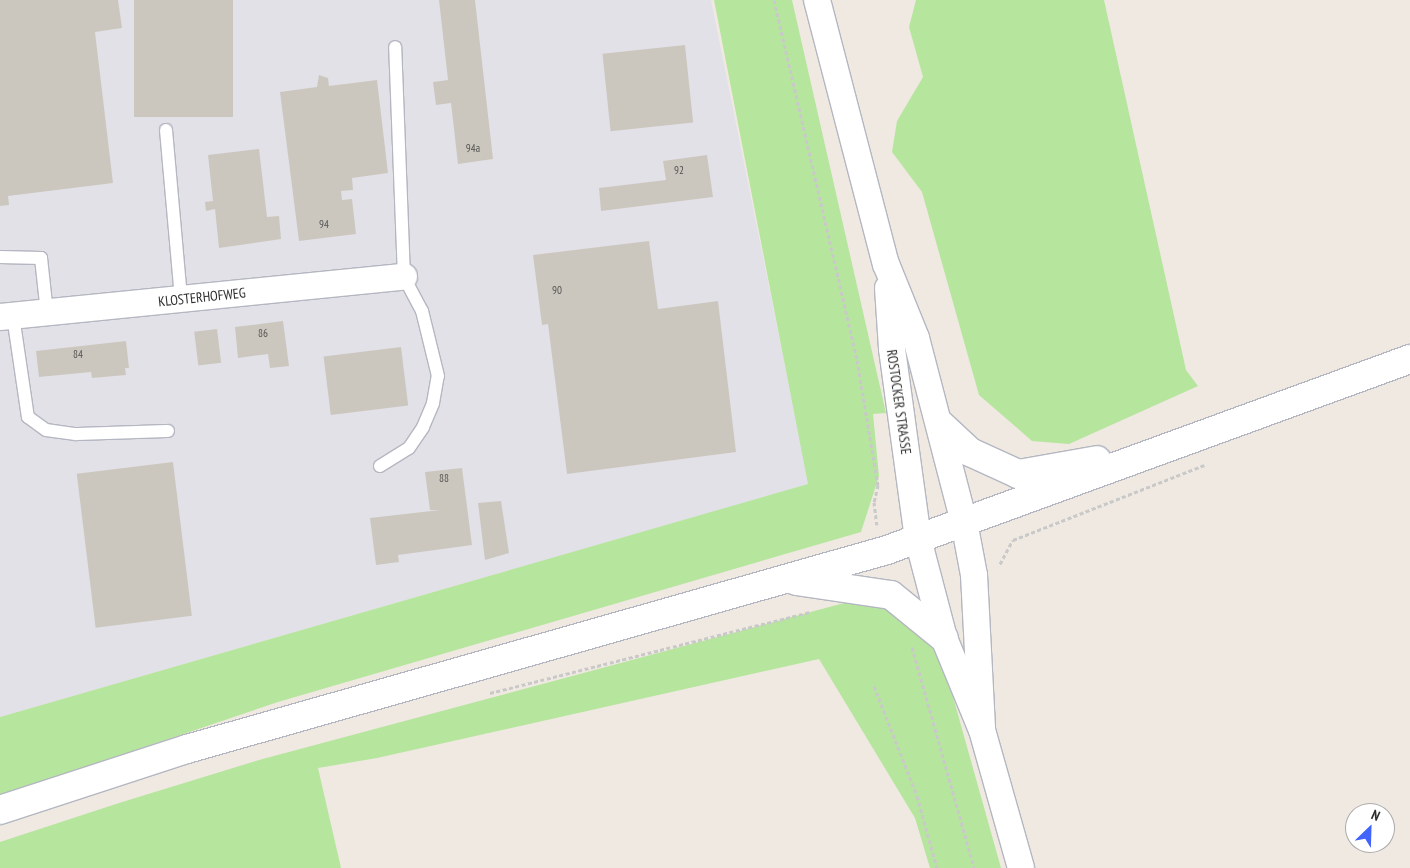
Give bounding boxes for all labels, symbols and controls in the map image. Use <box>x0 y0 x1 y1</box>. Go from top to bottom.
house number: 94a <box>466 141 480 155</box>
house number: 92 <box>674 163 684 177</box>
house number: 94 <box>319 217 329 231</box>
house number: 90 <box>552 283 562 297</box>
street label: KLOSTERHOFWEG <box>157 284 247 310</box>
house number: 86 <box>258 326 268 340</box>
house number: 84 <box>73 347 83 361</box>
street label: ROSTOCKER STRASSE <box>883 348 915 456</box>
house number: 88 <box>439 471 449 485</box>
north arrow <box>1345 803 1395 853</box>
text: N <box>1369 805 1383 825</box>

